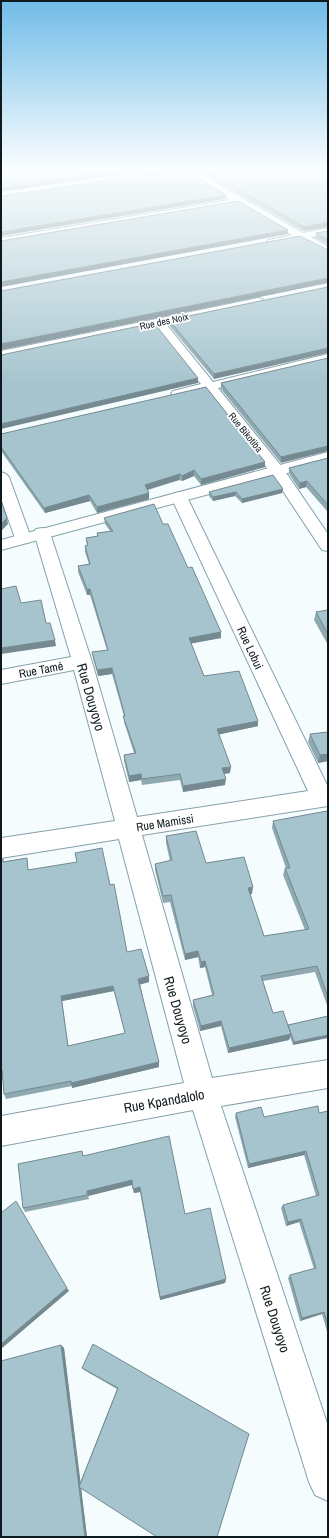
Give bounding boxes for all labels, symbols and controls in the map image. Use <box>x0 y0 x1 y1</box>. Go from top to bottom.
street label: Rue des Noix <box>138 310 191 333</box>
street label: Rue Bikotiba <box>226 410 266 455</box>
street label: Rue Lobui <box>233 624 267 672</box>
street label: Rue Tamé <box>17 658 65 682</box>
street label: Rue Douyoyo <box>73 661 109 733</box>
street label: Rue Mamissi <box>135 811 195 835</box>
street label: Rue Douyoyo <box>160 974 196 1046</box>
street label: Rue Kpandalolo <box>122 1085 206 1117</box>
street label: Rue Douyoyo <box>256 1283 294 1355</box>

